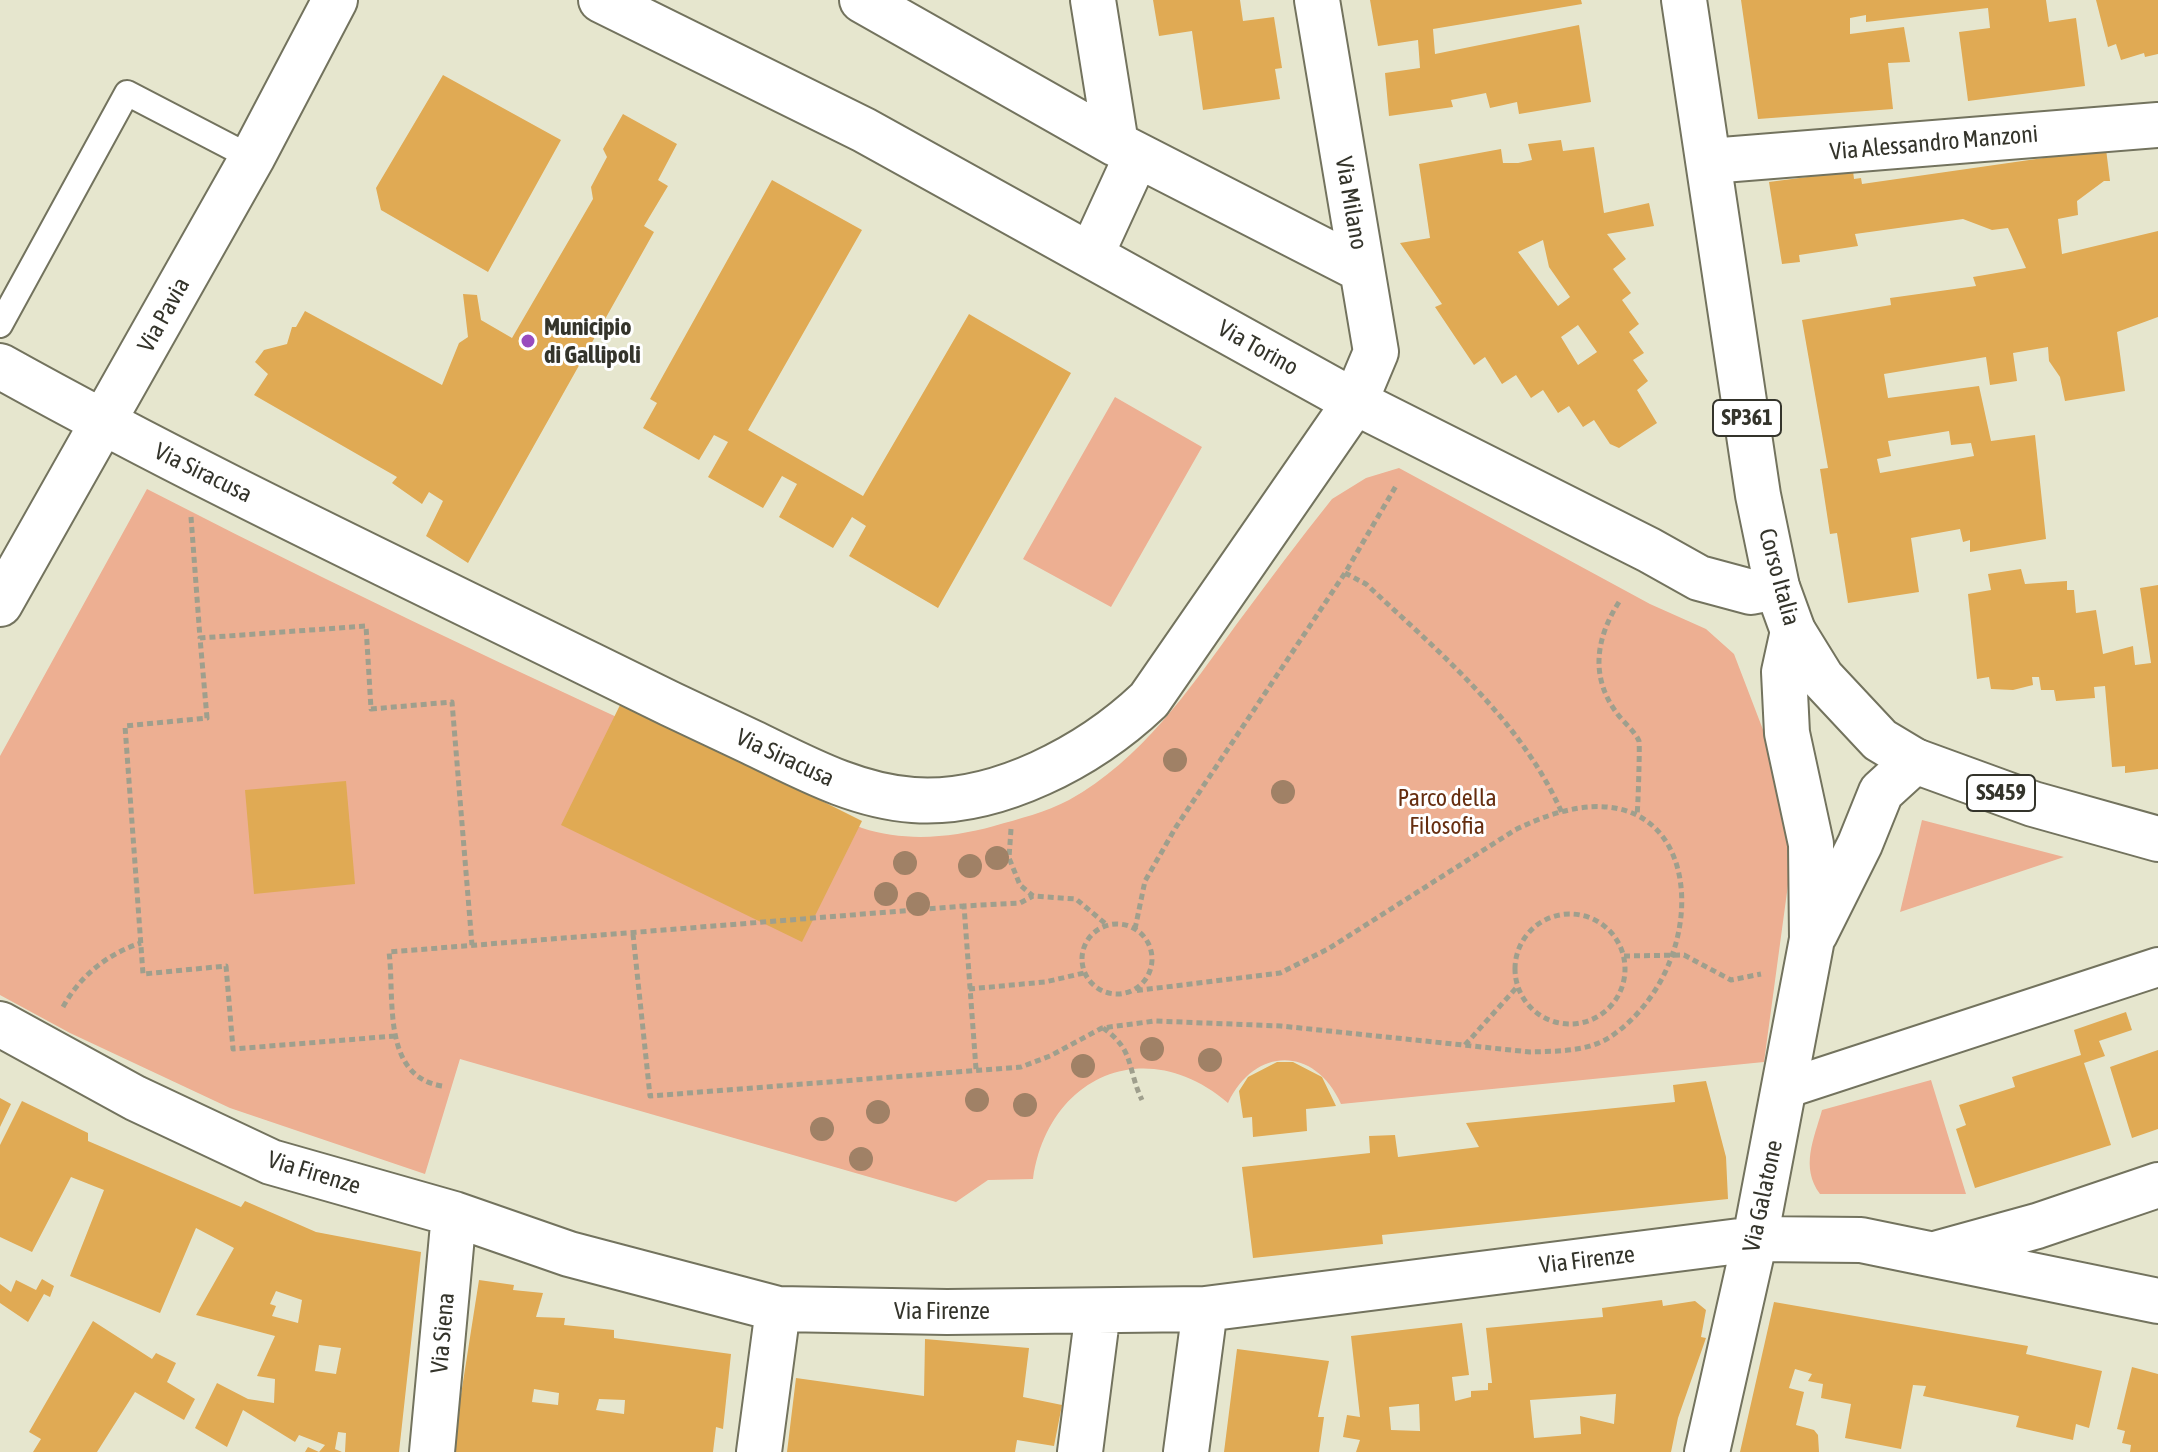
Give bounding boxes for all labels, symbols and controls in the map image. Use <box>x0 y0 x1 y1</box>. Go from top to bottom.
street label: Via Alessandro Manzoni <box>1829 120 2039 166</box>
street label: Via Milano <box>1329 154 1373 252</box>
street label: Via Pavia <box>132 273 196 357</box>
place label: Municipio di Gallipoli <box>544 313 641 369</box>
street label: Via Torino <box>1213 314 1303 382</box>
marker: Municipio di Gallipoli <box>519 332 537 350</box>
road number: SP361 <box>1713 400 1781 436</box>
street label: Via Siracusa <box>149 437 257 509</box>
street label: Corso Italia <box>1752 525 1806 629</box>
street label: Via Siracusa <box>731 723 839 793</box>
road number: SS459 <box>1967 775 2035 811</box>
park label: Parco della Filosofia <box>1397 784 1497 840</box>
street label: Via Galatone <box>1737 1137 1789 1255</box>
street label: Via Firenze <box>264 1145 364 1201</box>
street label: Via Firenze <box>1538 1240 1636 1280</box>
street label: Via Siena <box>425 1291 461 1375</box>
street label: Via Firenze <box>894 1297 990 1325</box>

